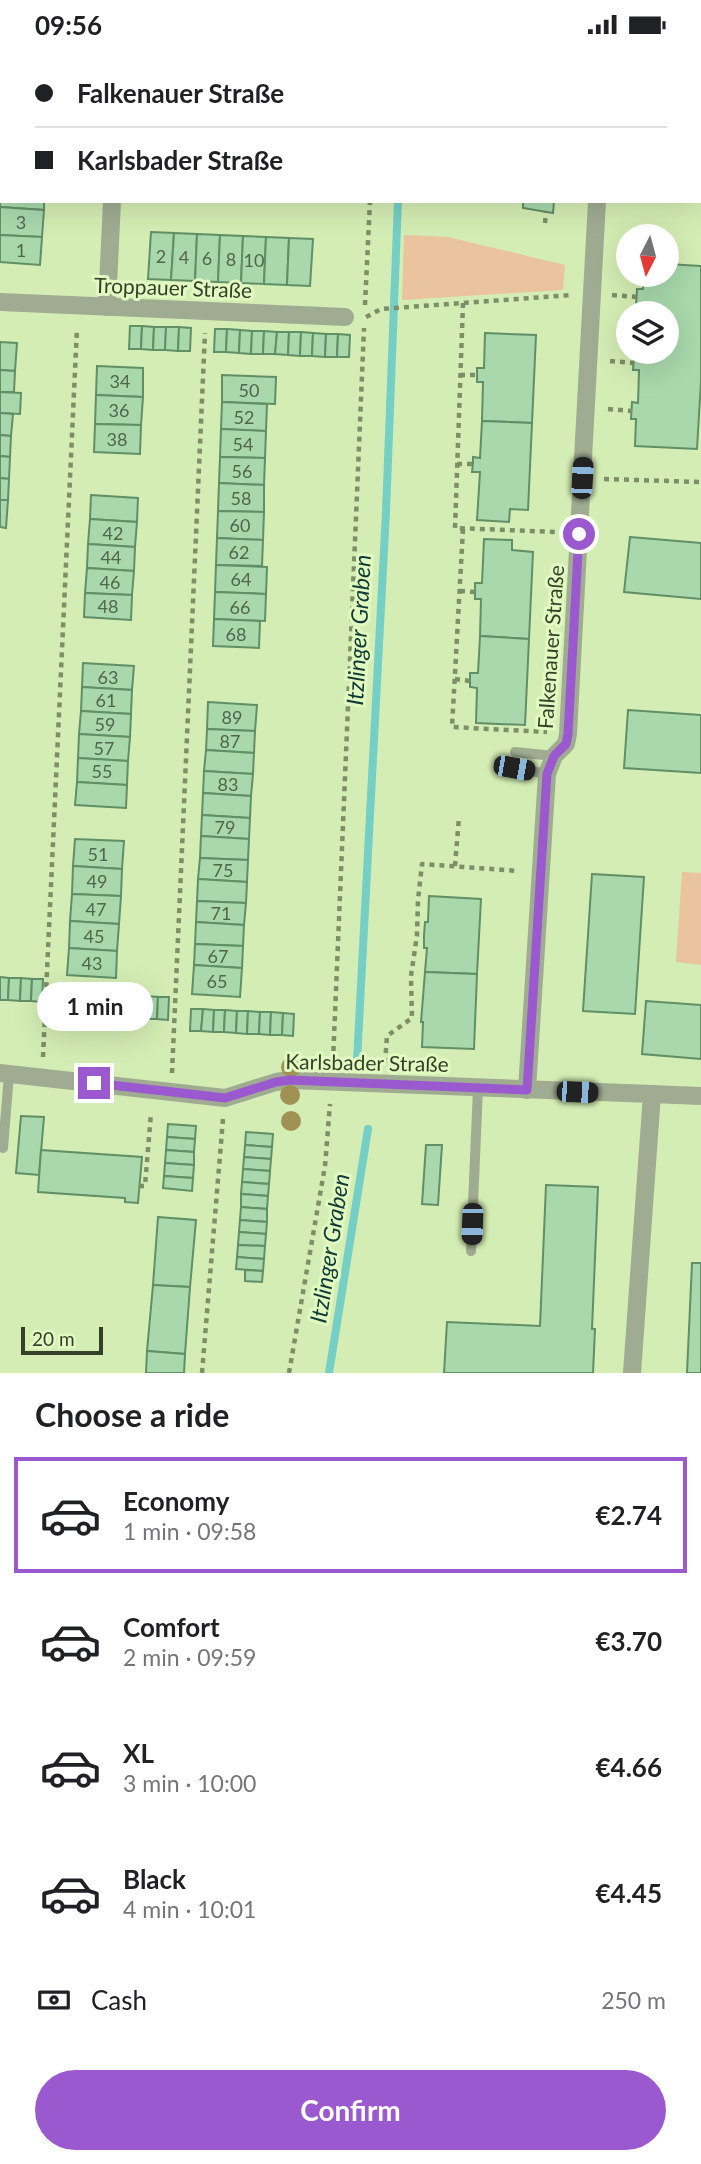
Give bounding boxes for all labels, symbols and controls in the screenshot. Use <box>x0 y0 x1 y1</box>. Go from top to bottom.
text: 09:56 <box>35 9 102 41</box>
text: Falkenauer Straße <box>77 77 284 109</box>
text: Karlsbader Straße <box>77 144 283 176</box>
house number: 3 <box>16 211 26 233</box>
north arrow <box>616 224 679 287</box>
map controls <box>616 224 679 364</box>
house number: 1 <box>16 239 26 261</box>
house number: 2 <box>156 245 166 267</box>
house number: 4 <box>179 246 189 268</box>
house number: 6 <box>202 247 212 269</box>
house number: 8 <box>226 248 236 270</box>
house number: 10 <box>244 249 264 271</box>
street label: Troppauer Straße <box>94 272 252 302</box>
button: layers <box>616 301 679 364</box>
house number: 34 <box>110 370 130 392</box>
house number: 50 <box>239 379 259 401</box>
house number: 36 <box>109 399 129 421</box>
house number: 52 <box>234 406 254 428</box>
house number: 38 <box>107 428 127 450</box>
house number: 54 <box>233 433 253 455</box>
car <box>571 456 594 500</box>
house number: 56 <box>232 460 252 482</box>
house number: 58 <box>231 487 251 509</box>
house number: 60 <box>230 514 250 536</box>
route start <box>563 518 595 550</box>
house number: 42 <box>103 522 123 544</box>
house number: 62 <box>229 541 249 563</box>
house number: 44 <box>101 546 121 568</box>
water label: Itzlinger Graben <box>340 554 376 706</box>
street label: Falkenauer Straße <box>532 564 568 730</box>
house number: 64 <box>231 568 251 590</box>
house number: 46 <box>100 571 120 593</box>
house number: 48 <box>98 595 118 617</box>
house number: 66 <box>230 596 250 618</box>
house number: 68 <box>226 623 246 645</box>
house number: 63 <box>98 666 118 688</box>
house number: 61 <box>96 689 116 711</box>
house number: 89 <box>222 706 242 728</box>
house number: 59 <box>95 713 115 735</box>
house number: 87 <box>220 730 240 752</box>
house number: 57 <box>94 737 114 759</box>
car <box>492 754 537 782</box>
house number: 55 <box>92 760 112 782</box>
house number: 83 <box>218 773 238 795</box>
house number: 79 <box>215 816 235 838</box>
house number: 51 <box>88 843 108 865</box>
house number: 75 <box>213 859 233 881</box>
house number: 49 <box>87 870 107 892</box>
house number: 47 <box>86 898 106 920</box>
house number: 71 <box>211 902 231 924</box>
house number: 45 <box>84 925 104 947</box>
house number: 67 <box>208 945 228 967</box>
house number: 43 <box>82 952 102 974</box>
house number: 65 <box>207 970 227 992</box>
callout: 1 min <box>36 981 152 1031</box>
text: 1 min <box>66 992 124 1020</box>
street label: Karlsbader Straße <box>285 1048 449 1076</box>
route end <box>78 1067 110 1099</box>
car <box>556 1081 599 1103</box>
water label: Itzlinger Graben <box>303 1171 355 1325</box>
car <box>461 1203 484 1245</box>
scale bar <box>21 1324 103 1356</box>
text: 20 m <box>32 1327 75 1350</box>
text: Choose a ride <box>35 1395 229 1434</box>
icon: car <box>39 1484 102 1547</box>
text: Economy <box>123 1485 229 1517</box>
text: €2.74 <box>596 1499 662 1531</box>
text: 1 min · 09:58 <box>123 1517 256 1545</box>
icon: car <box>39 1610 102 1673</box>
text: Comfort <box>123 1611 220 1643</box>
text: €3.70 <box>596 1625 662 1657</box>
text: 2 min · 09:59 <box>123 1643 256 1671</box>
icon: car <box>39 1736 102 1799</box>
text: XL <box>123 1737 154 1769</box>
text: €4.66 <box>596 1751 662 1783</box>
text: 3 min · 10:00 <box>123 1769 256 1797</box>
icon: car <box>39 1862 102 1925</box>
text: Black <box>123 1863 186 1895</box>
text: €4.45 <box>596 1877 662 1909</box>
text: 4 min · 10:01 <box>123 1895 256 1923</box>
icon: cash <box>35 1981 73 2019</box>
text: Cash <box>91 1984 147 2016</box>
text: 250 m <box>601 1986 666 2014</box>
button: Confirm <box>35 2070 666 2150</box>

